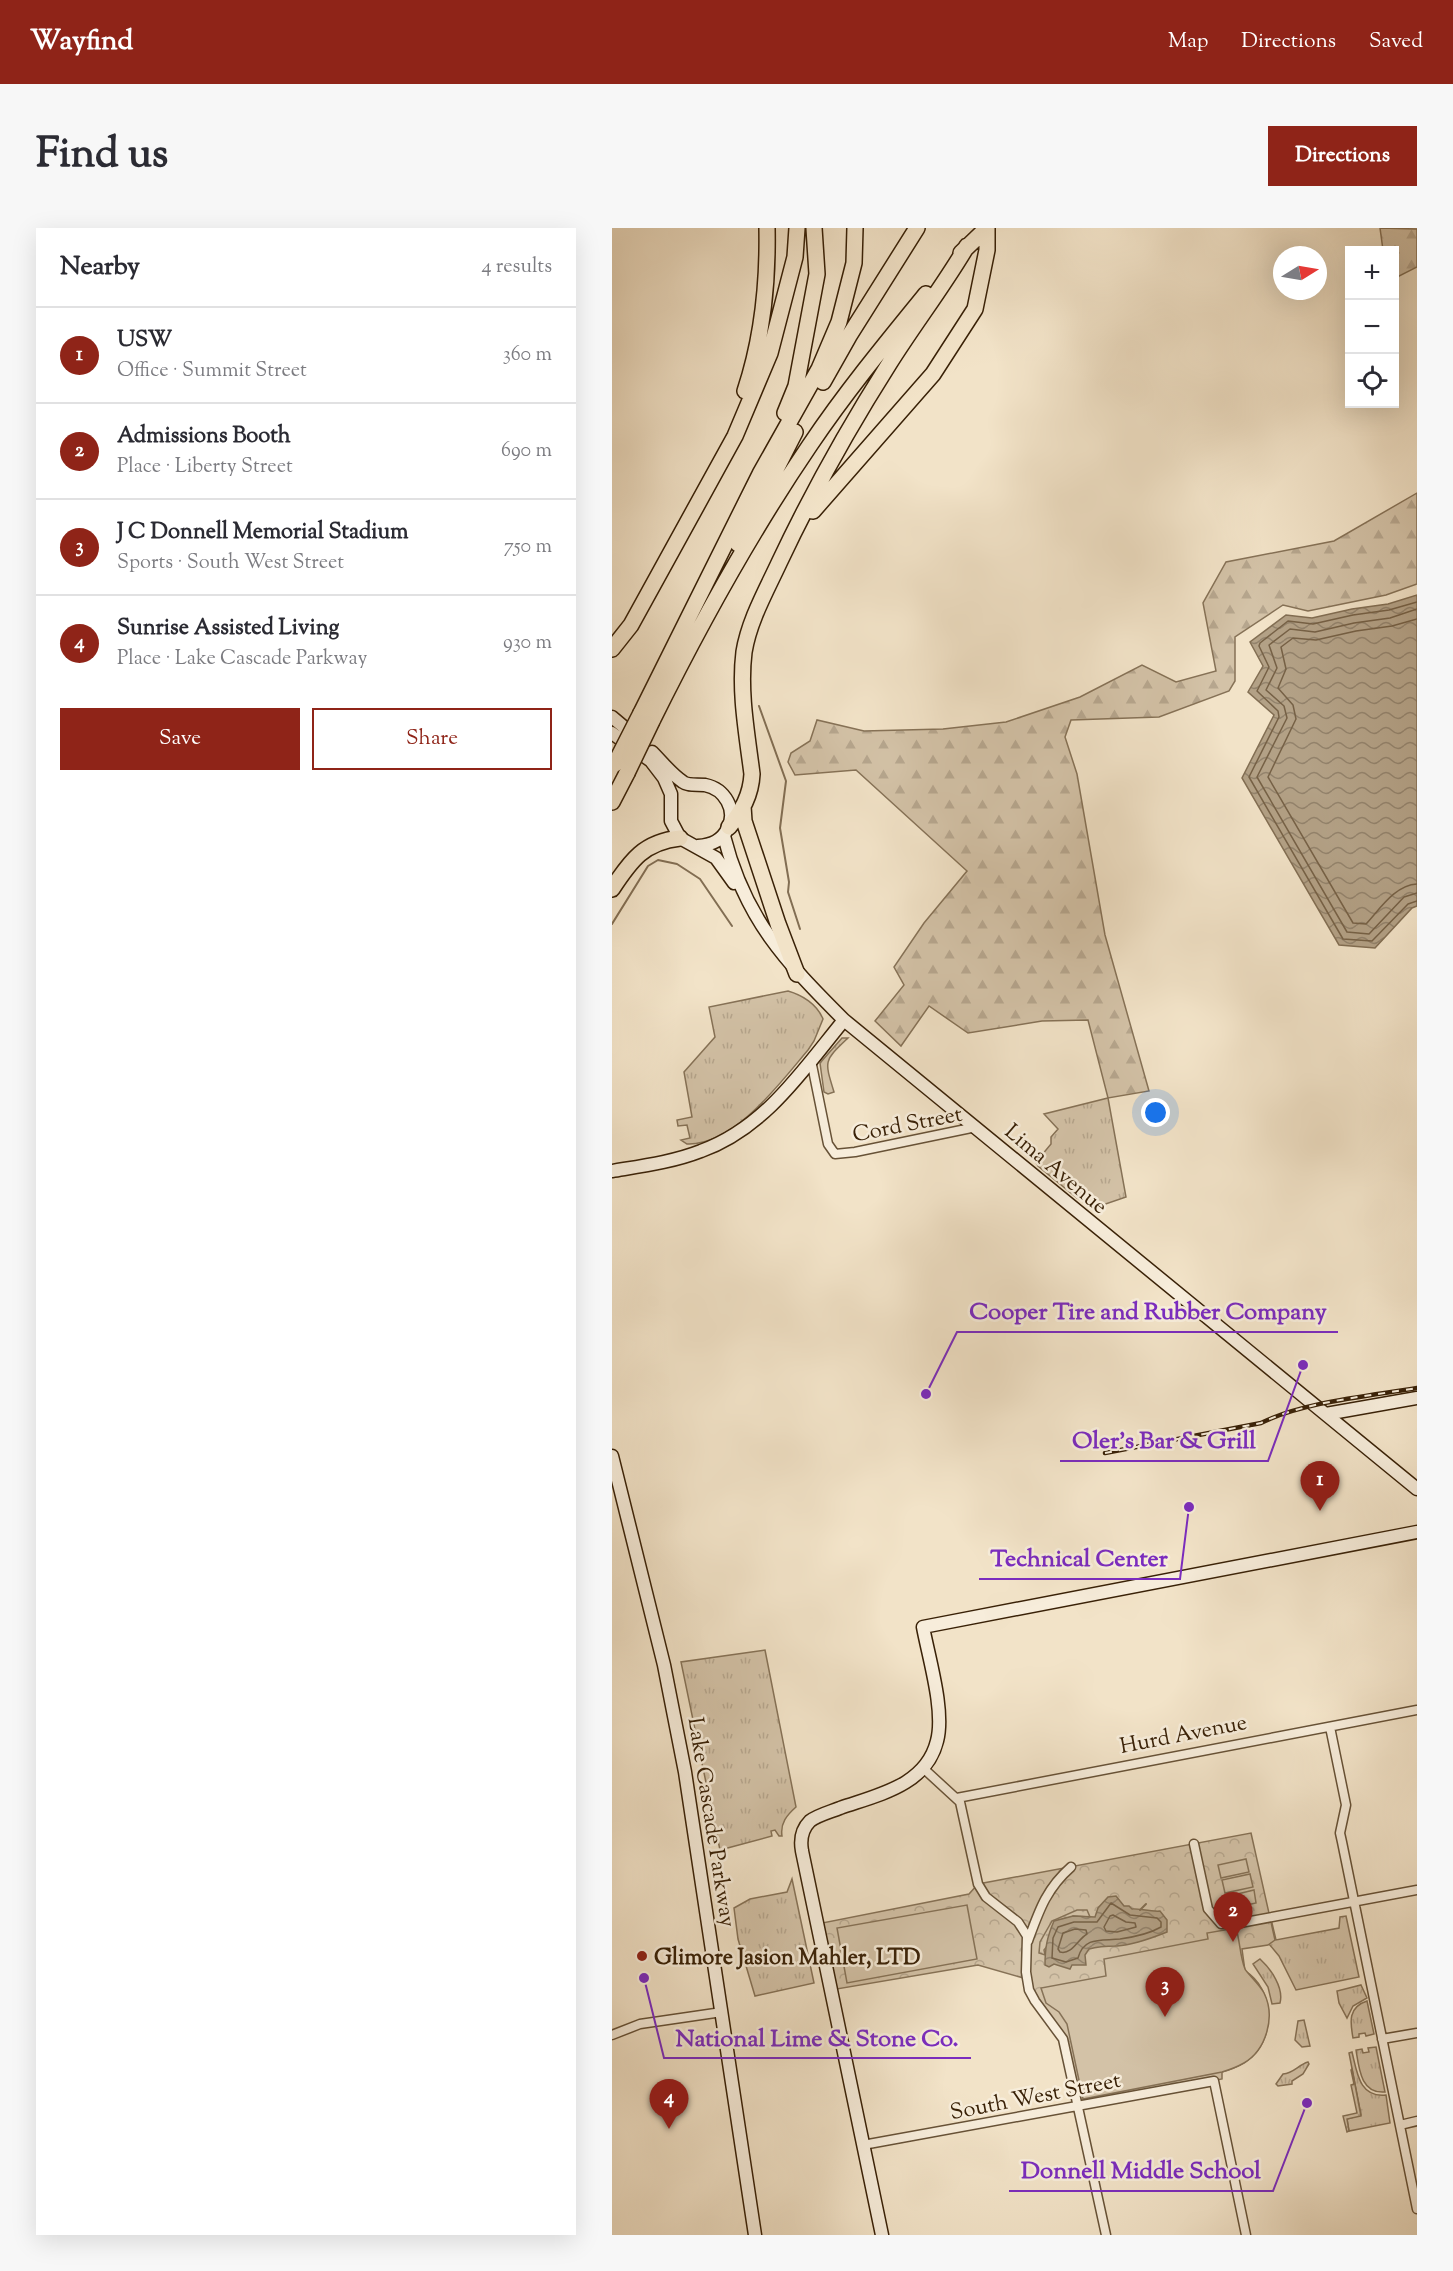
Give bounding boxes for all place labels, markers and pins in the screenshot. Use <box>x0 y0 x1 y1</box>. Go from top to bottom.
callout: Cooper Tire and Rubber Company <box>957 1290 1338 1332</box>
callout: Oler's Bar & Grill <box>1060 1419 1268 1461</box>
pin: 1 <box>1300 1462 1340 1511</box>
callout: Technical Center <box>979 1537 1180 1579</box>
pin: 2 <box>1214 1892 1252 1942</box>
place label: Glimore Jasion Mahler, LTD <box>654 1943 921 1975</box>
marker: Glimore Jasion Mahler, LTD <box>635 1949 649 1963</box>
pin: 3 <box>1146 1968 1184 2017</box>
callout: National Lime & Stone Co. <box>664 2016 971 2058</box>
pin: 4 <box>650 2080 688 2129</box>
callout: Donnell Middle School <box>1009 2149 1273 2191</box>

